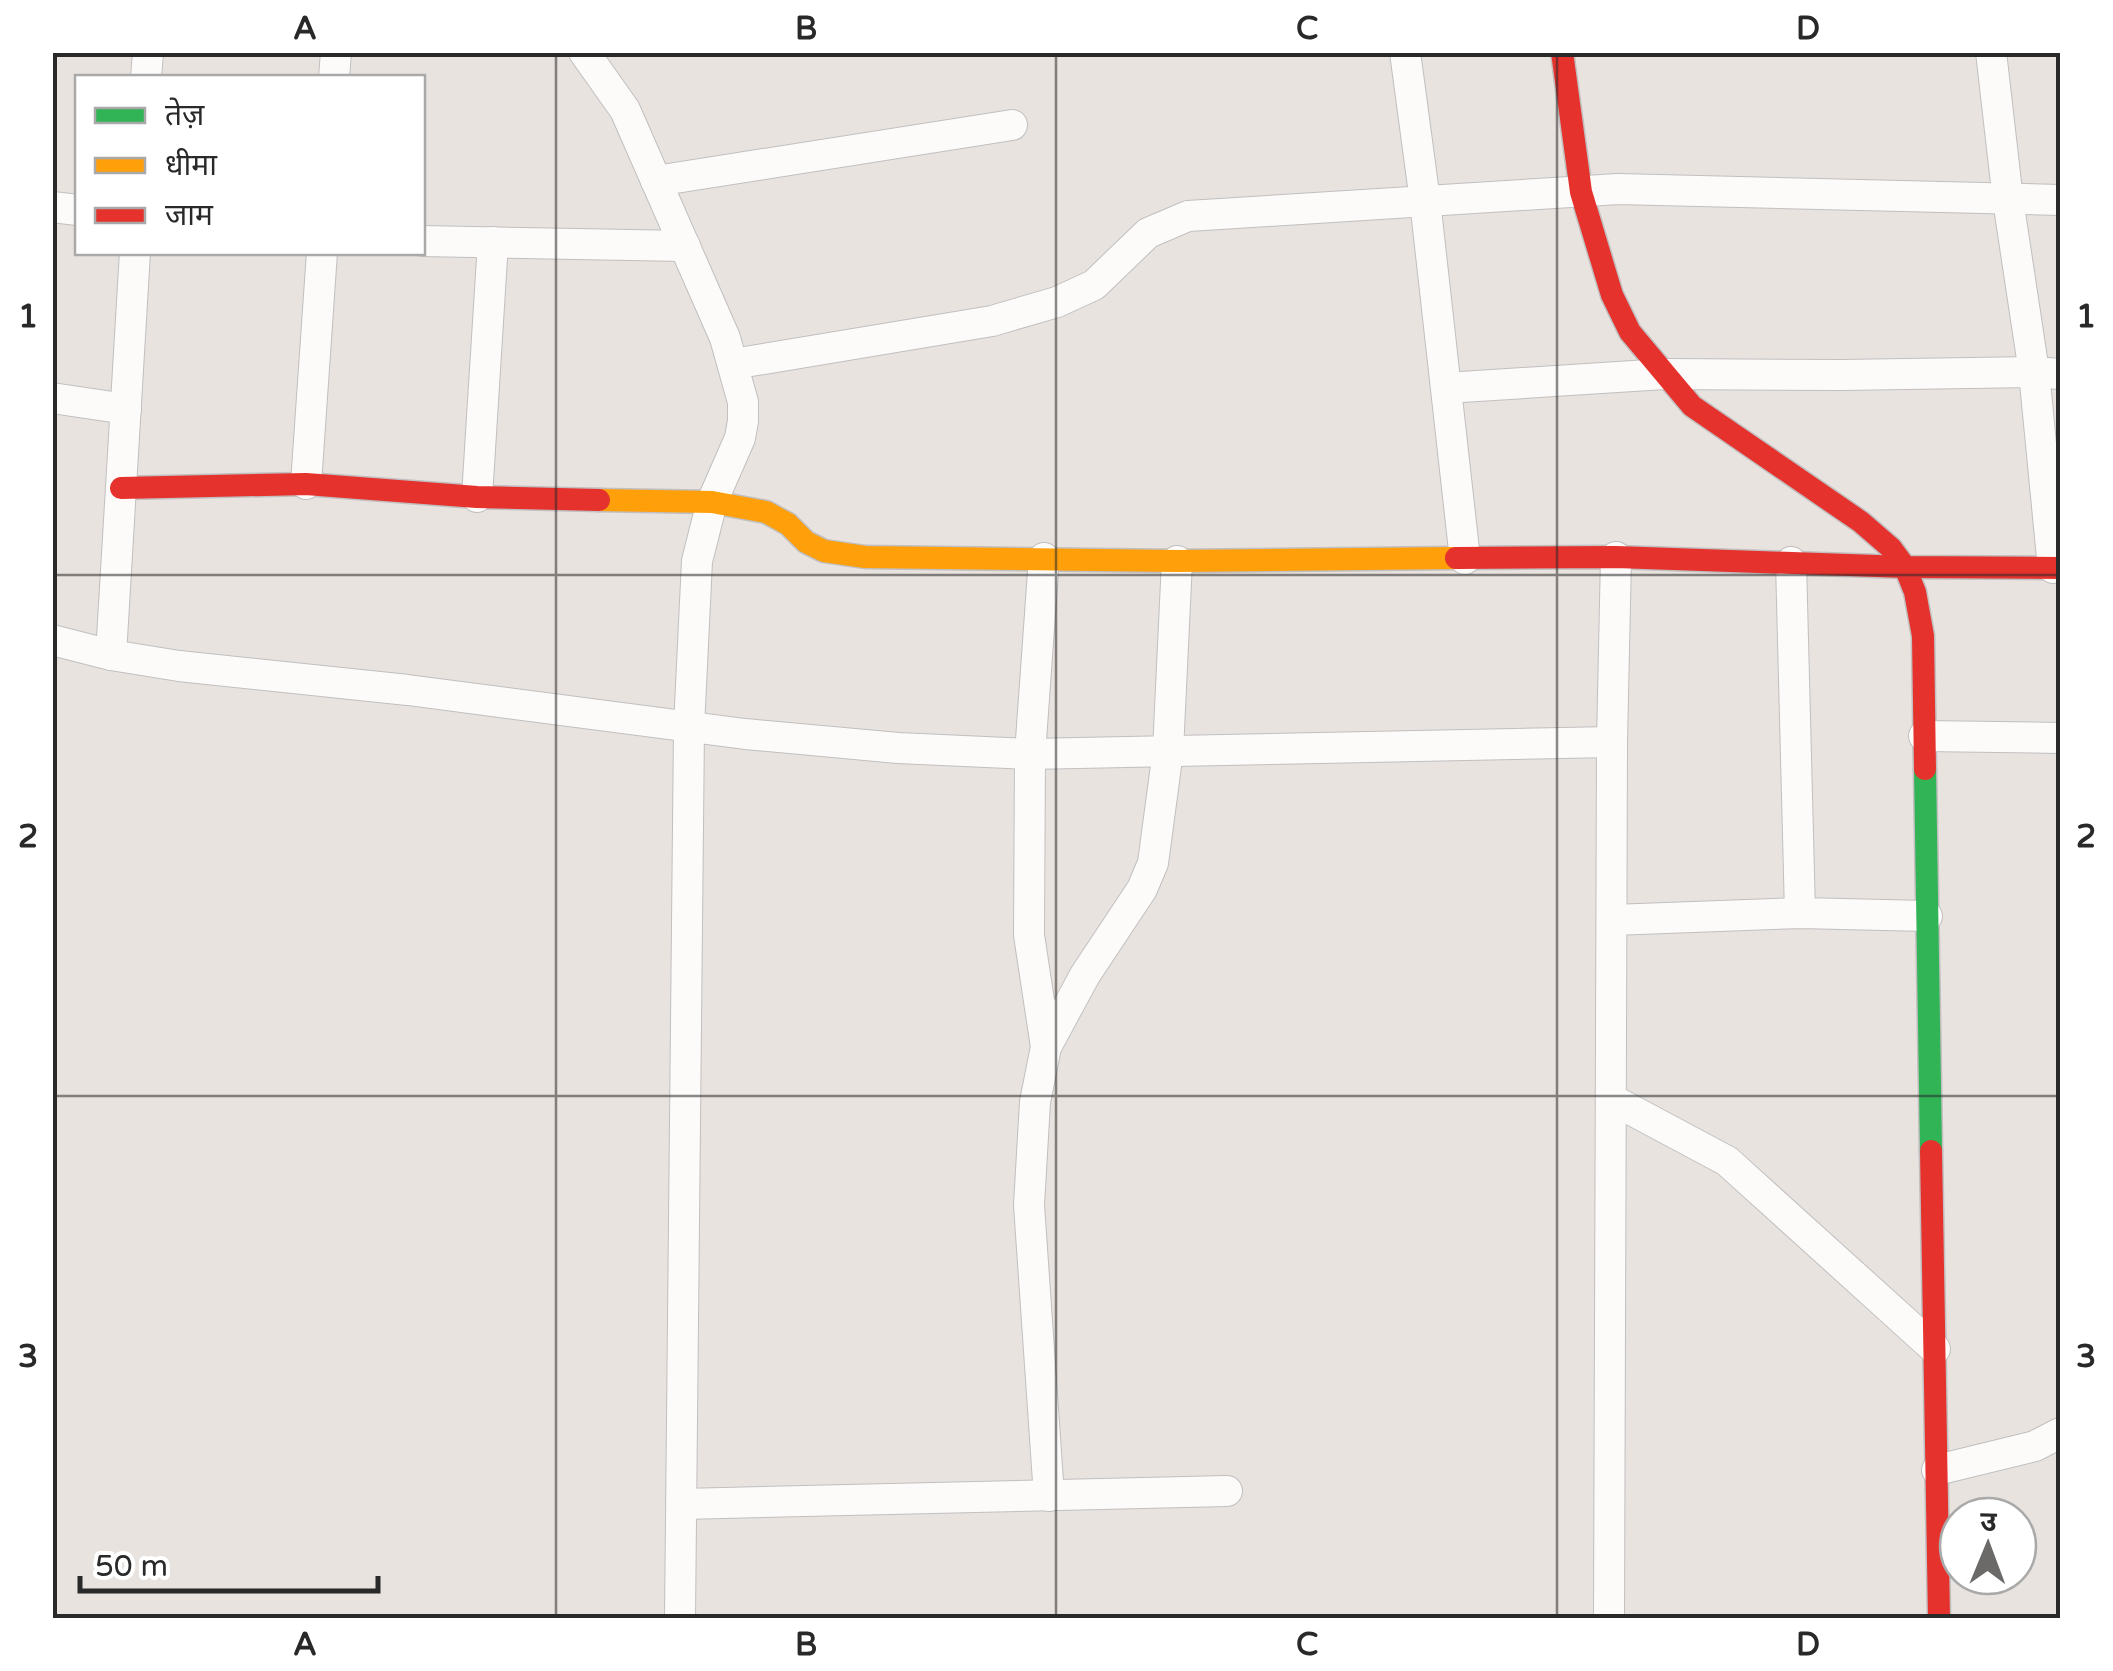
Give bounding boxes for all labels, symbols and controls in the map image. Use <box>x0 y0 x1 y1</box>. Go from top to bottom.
text: A <box>293 10 317 48</box>
text: B <box>795 10 817 48</box>
text: C <box>1296 10 1318 48</box>
text: D <box>1796 10 1820 48</box>
legend <box>75 75 425 255</box>
text: तेज़ <box>165 97 205 134</box>
text: धीमा <box>165 147 218 184</box>
text: जाम <box>165 197 214 234</box>
text: 1 <box>18 298 38 336</box>
text: 1 <box>2076 298 2096 336</box>
text: 2 <box>18 818 38 856</box>
text: 2 <box>2076 818 2096 856</box>
text: 3 <box>18 1338 38 1376</box>
text: 3 <box>2076 1338 2096 1376</box>
north arrow <box>1938 1496 2038 1596</box>
text: उ <box>1980 1505 1998 1539</box>
scale bar <box>80 1531 378 1593</box>
text: 50 m <box>95 1548 168 1585</box>
text: A <box>293 1626 317 1664</box>
text: B <box>795 1626 817 1664</box>
text: C <box>1296 1626 1318 1664</box>
text: D <box>1796 1626 1820 1664</box>

